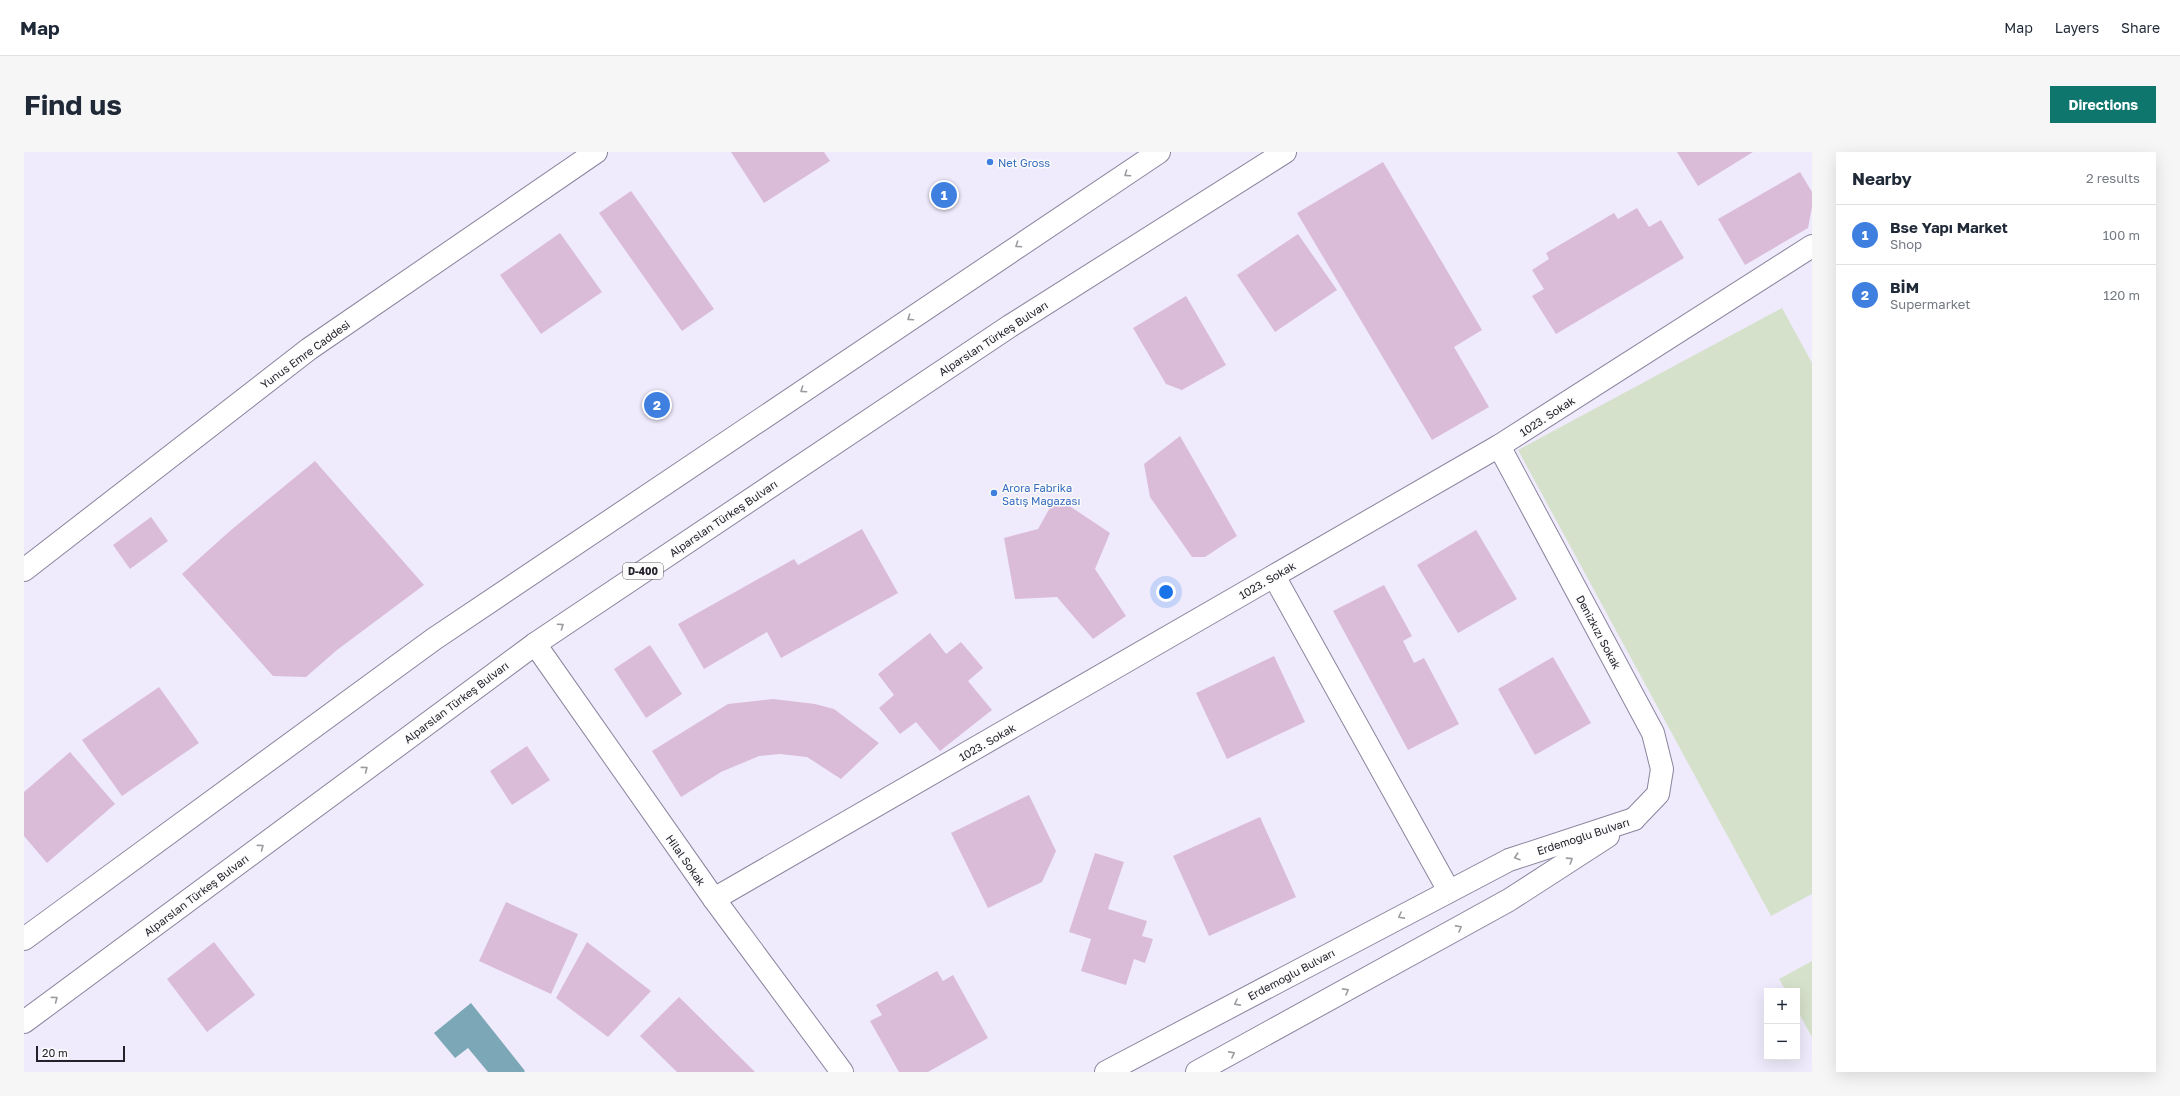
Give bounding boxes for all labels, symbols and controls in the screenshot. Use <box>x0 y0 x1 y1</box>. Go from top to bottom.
text: Map <box>20 16 60 39</box>
text: Map <box>2004 19 2033 36</box>
text: Layers <box>2055 19 2099 36</box>
text: Share <box>2121 19 2160 36</box>
button: Directions <box>2050 86 2156 123</box>
text: Find us <box>24 88 122 121</box>
place label: Net Gross <box>998 156 1050 169</box>
marker: Net Gross <box>985 157 995 167</box>
text: Nearby <box>1852 168 1912 189</box>
one-way arrow <box>1124 169 1131 176</box>
text: 2 results <box>2086 170 2140 186</box>
pin: 1 <box>931 180 957 210</box>
text: Bse Yapı Market <box>1890 218 2008 236</box>
text: 1 <box>1862 227 1868 243</box>
text: 100 m <box>2103 227 2140 243</box>
text: Shop <box>1890 236 1922 252</box>
one-way arrow <box>1016 240 1023 247</box>
text: BİM <box>1890 278 1919 296</box>
text: 2 <box>1861 287 1869 303</box>
text: 120 m <box>2103 287 2140 303</box>
text: Supermarket <box>1890 296 1971 312</box>
street label: Alparslan Türkeş Bulvarı <box>936 298 1050 378</box>
one-way arrow <box>908 313 915 320</box>
street label: Yunus Emre Caddesi <box>258 317 352 391</box>
one-way arrow <box>800 385 807 392</box>
pin: 2 <box>644 390 670 420</box>
street label: 1023. Sokak <box>1517 393 1577 439</box>
street label: Alparslan Türkeş Bulvarı <box>666 477 780 559</box>
place label: Arora Fabrika Satış Mağazası <box>1002 481 1080 507</box>
marker: Arora Fabrika Satış Mağazası <box>989 488 999 498</box>
street label: 1023. Sokak <box>1236 559 1298 601</box>
road number: D-400 <box>623 563 663 579</box>
your location <box>1156 582 1176 602</box>
street label: Denizkızı Sokak <box>1574 593 1624 671</box>
one-way arrow <box>556 624 563 631</box>
street label: Alparslan Türkeş Bulvarı <box>401 658 511 746</box>
street label: 1023. Sokak <box>956 721 1018 763</box>
one-way arrow <box>361 767 368 774</box>
street label: Erdemoğlu Bulvarı <box>1535 815 1631 857</box>
street label: Hilal Sokak <box>664 832 708 888</box>
one-way arrow <box>257 844 264 851</box>
street label: Alparslan Türkeş Bulvarı <box>141 851 251 939</box>
one-way arrow <box>1513 852 1520 861</box>
one-way arrow <box>1566 857 1573 865</box>
one-way arrow <box>1398 912 1405 919</box>
one-way arrow <box>1455 925 1462 932</box>
street label: Erdemoğlu Bulvarı <box>1245 946 1337 1002</box>
one-way arrow <box>1342 988 1349 996</box>
map controls <box>1764 988 1800 1060</box>
button: + <box>1764 988 1800 1024</box>
one-way arrow <box>51 997 58 1004</box>
one-way arrow <box>1233 998 1241 1006</box>
button: − <box>1764 1024 1800 1060</box>
scale bar <box>36 1044 125 1063</box>
text: 20 m <box>42 1046 68 1059</box>
one-way arrow <box>1228 1051 1235 1058</box>

